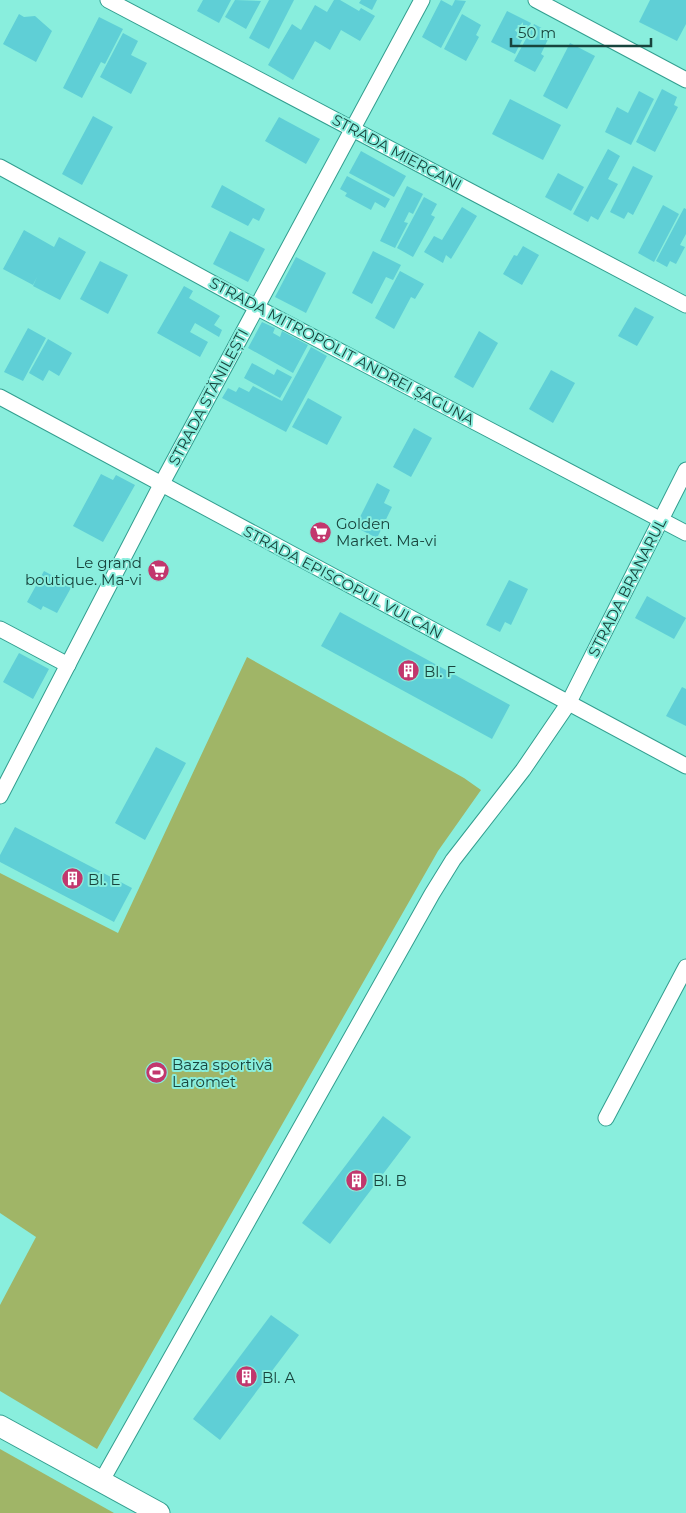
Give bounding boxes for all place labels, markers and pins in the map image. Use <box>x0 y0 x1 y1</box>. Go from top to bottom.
place label: Golden Market. Ma-vi <box>336 514 437 550</box>
supermarket icon: Golden Market. Ma-vi <box>308 520 332 544</box>
place label: Le grand boutique. Ma-vi <box>25 553 142 589</box>
supermarket icon: Le grand boutique. Ma-vi <box>146 559 170 583</box>
building icon: Bl. F <box>396 659 420 683</box>
place label: Bl. F <box>424 662 456 681</box>
building icon: Bl. E <box>60 867 84 891</box>
place label: Bl. E <box>88 870 121 889</box>
place label: Baza sportivă Laromet <box>172 1055 273 1091</box>
sports icon: Baza sportivă Laromet <box>144 1061 168 1085</box>
building icon: Bl. B <box>345 1168 369 1192</box>
place label: Bl. B <box>373 1171 407 1190</box>
building icon: Bl. A <box>234 1365 258 1389</box>
place label: Bl. A <box>262 1368 295 1387</box>

